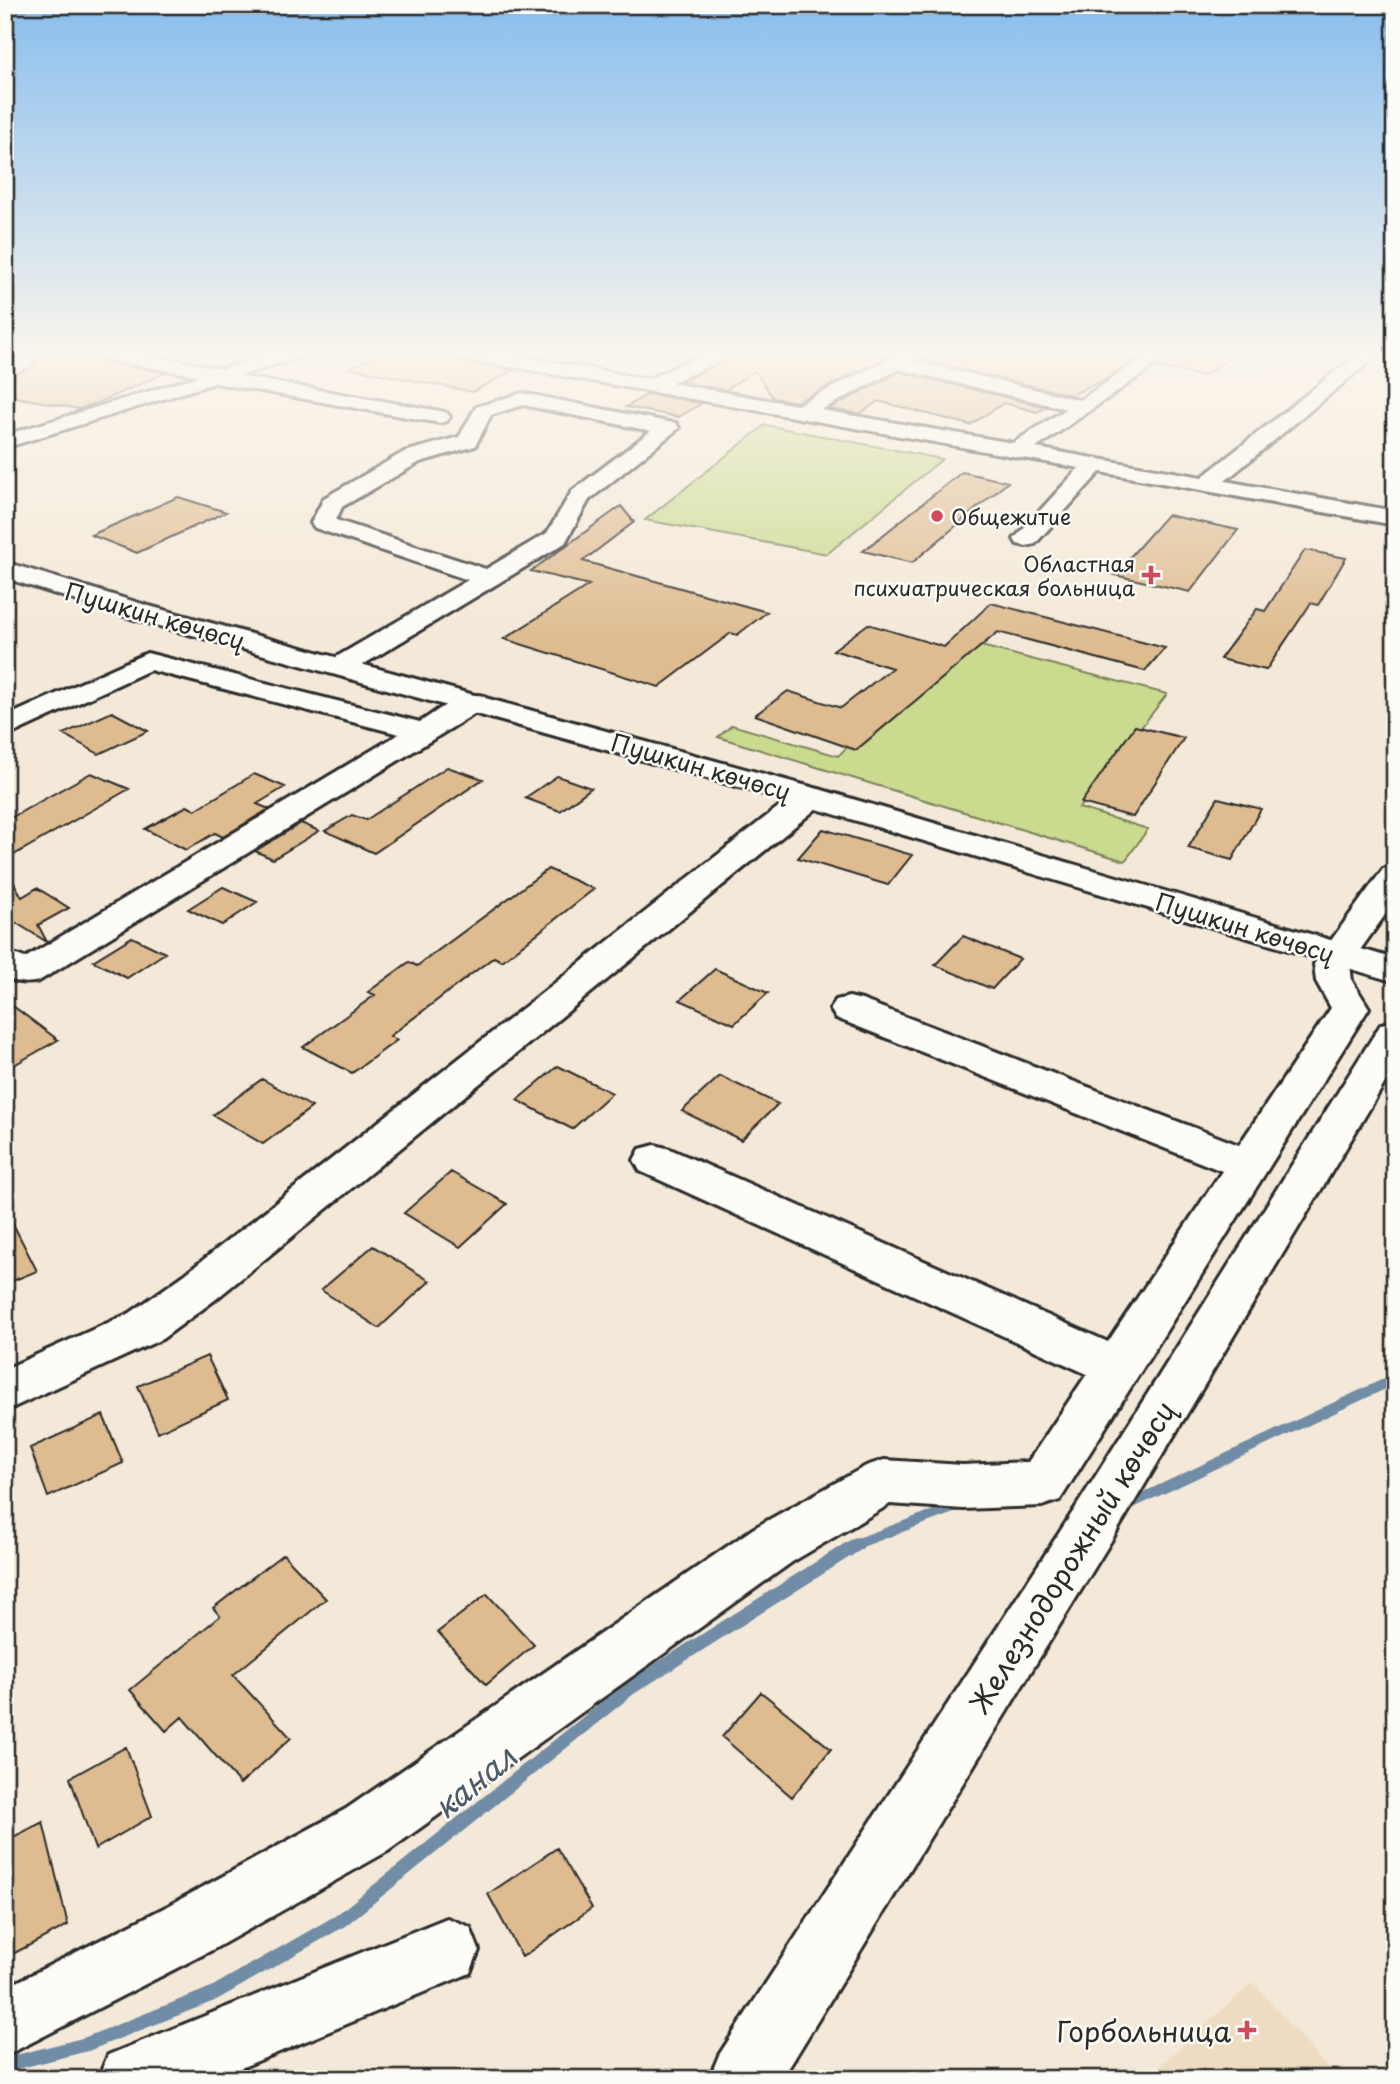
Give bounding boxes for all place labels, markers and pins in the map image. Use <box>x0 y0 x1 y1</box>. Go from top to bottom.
place label: Общежитие <box>951 500 1071 532</box>
marker: Общежитие <box>929 508 945 524</box>
place label: Областная психиатрическая больница <box>853 547 1136 603</box>
marker: Областная психиатрическая больница <box>1141 565 1161 585</box>
place label: Горбольница <box>1057 2009 1231 2052</box>
marker: Горбольница <box>1237 2020 1257 2040</box>

